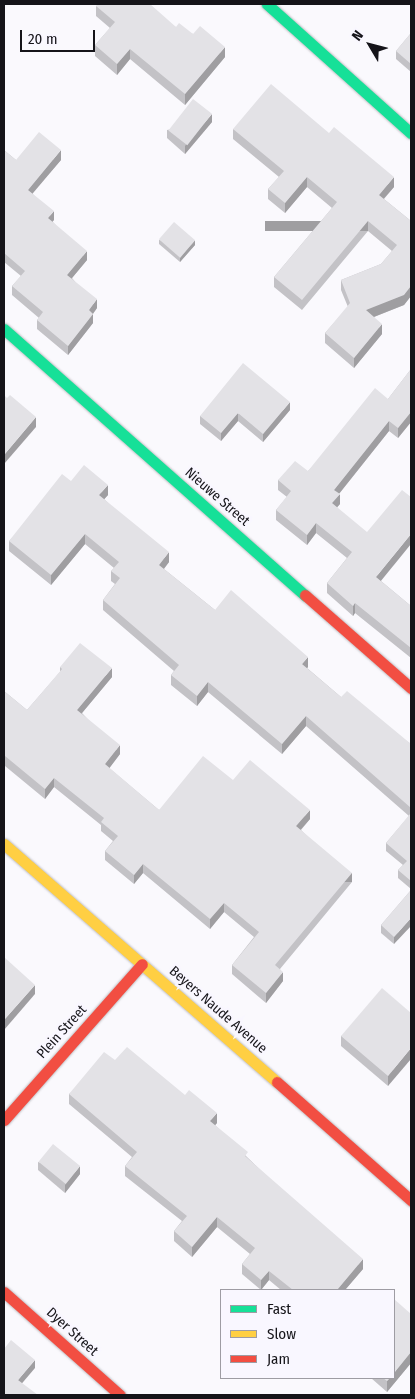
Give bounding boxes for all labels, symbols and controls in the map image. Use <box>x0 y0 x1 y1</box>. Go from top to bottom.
scale bar <box>22 20 98 52</box>
north arrow <box>345 20 395 70</box>
text: N <box>348 27 367 44</box>
text: 20 m <box>28 30 58 48</box>
street label: Nieuwe Street <box>181 464 253 530</box>
street label: Beyers Naude Avenue <box>166 963 270 1057</box>
street label: Plein Street <box>34 1002 90 1062</box>
legend <box>220 1289 395 1379</box>
text: Fast <box>267 1300 291 1318</box>
street label: Dyer Street <box>43 1304 101 1360</box>
text: Slow <box>267 1325 296 1343</box>
text: Jam <box>267 1350 290 1368</box>

